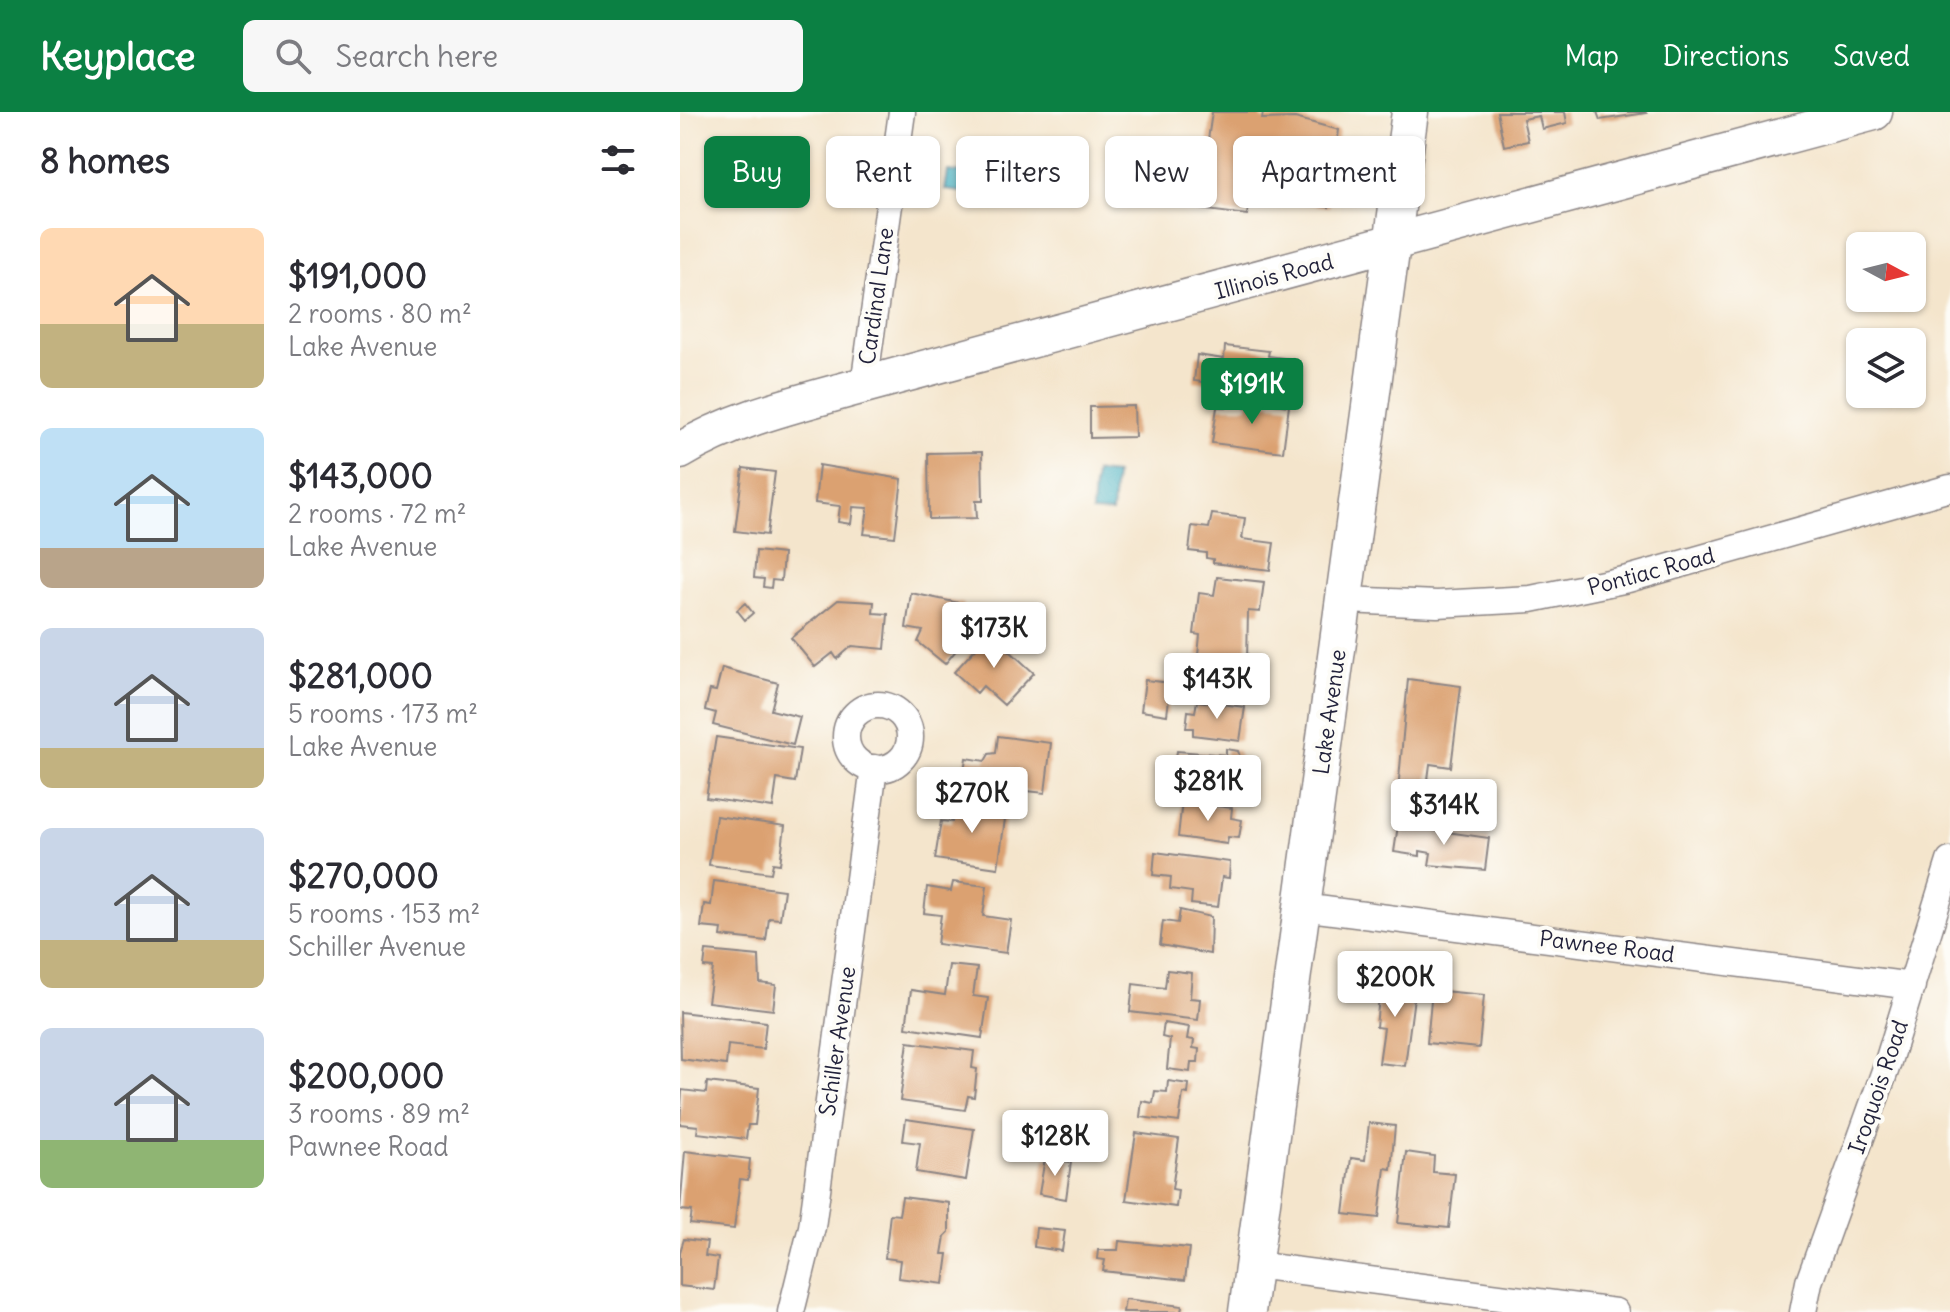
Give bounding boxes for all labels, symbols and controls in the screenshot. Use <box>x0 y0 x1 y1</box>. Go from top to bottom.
search box <box>243 20 803 92</box>
text: Keyplace <box>40 33 195 80</box>
icon: search <box>271 34 315 78</box>
text: Search here <box>335 37 498 75</box>
text: Map <box>1564 38 1619 74</box>
text: Directions <box>1663 38 1789 74</box>
text: Saved <box>1833 38 1910 74</box>
chip: Buy <box>704 136 810 208</box>
chip: Rent <box>826 136 940 208</box>
chip: Filters <box>956 136 1089 208</box>
chip: New <box>1105 136 1217 208</box>
chip: Apartment <box>1233 136 1425 208</box>
icon: filters <box>596 138 640 182</box>
text: 8 homes <box>40 139 170 182</box>
street label: Cardinal Lane <box>853 226 899 366</box>
north arrow <box>1846 232 1926 312</box>
map controls <box>1846 232 1926 408</box>
street label: Illinois Road <box>1212 247 1336 305</box>
text: $191,000 <box>288 254 427 297</box>
icon: home <box>104 260 200 356</box>
text: 2 rooms · 80 m² <box>288 297 472 330</box>
button: layers <box>1846 328 1926 408</box>
text: Lake Avenue <box>288 330 437 363</box>
pin: $191K <box>1196 358 1308 426</box>
text: $191K <box>1219 367 1285 400</box>
text: $143,000 <box>288 454 433 497</box>
icon: home <box>104 460 200 556</box>
text: 2 rooms · 72 m² <box>288 497 467 530</box>
text: Lake Avenue <box>288 530 437 563</box>
street label: Pontiac Road <box>1584 541 1718 601</box>
pin: $173K <box>938 602 1050 670</box>
text: $173K <box>960 611 1028 644</box>
street label: Lake Avenue <box>1306 648 1352 776</box>
pin: $143K <box>1161 653 1273 721</box>
text: $281,000 <box>288 654 433 697</box>
icon: home <box>104 660 200 756</box>
text: $143K <box>1182 662 1252 695</box>
text: 5 rooms · 173 m² <box>288 697 478 730</box>
text: Lake Avenue <box>288 730 437 763</box>
pin: $281K <box>1152 755 1264 823</box>
text: $281K <box>1173 764 1243 797</box>
pin: $270K <box>916 767 1028 835</box>
text: $270K <box>935 776 1009 809</box>
pin: $314K <box>1388 779 1500 847</box>
text: $314K <box>1409 788 1479 821</box>
text: $270,000 <box>288 854 439 897</box>
icon: home <box>104 860 200 956</box>
text: 5 rooms · 153 m² <box>288 897 480 930</box>
street label: Pawnee Road <box>1538 924 1676 968</box>
text: Schiller Avenue <box>288 930 466 963</box>
pin: $200K <box>1339 951 1451 1019</box>
text: $200K <box>1356 960 1434 993</box>
street label: Schiller Avenue <box>813 964 861 1118</box>
street label: Iroquois Road <box>1842 1016 1914 1158</box>
text: $200,000 <box>288 1054 444 1097</box>
icon: home <box>104 1060 200 1156</box>
text: 3 rooms · 89 m² <box>288 1097 470 1130</box>
pin: $128K <box>999 1110 1111 1178</box>
text: $128K <box>1020 1119 1090 1152</box>
text: Pawnee Road <box>288 1130 449 1163</box>

